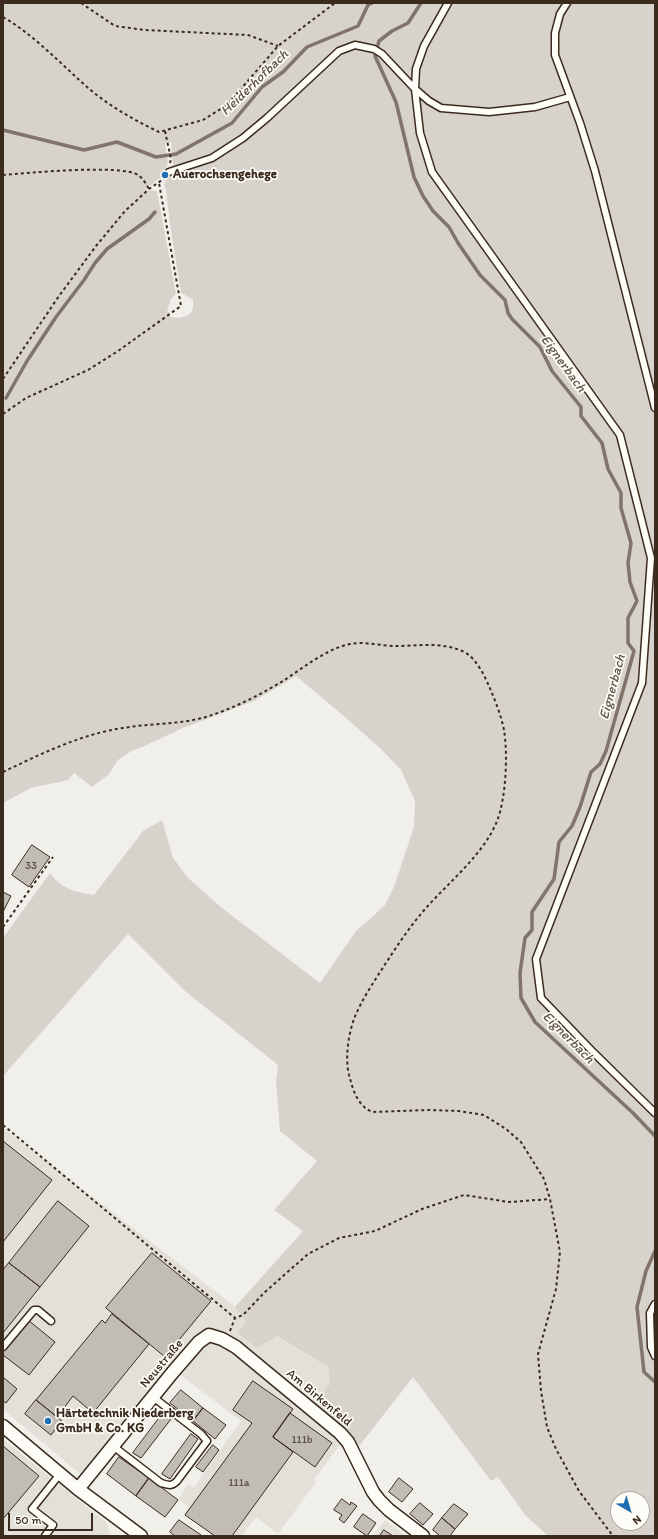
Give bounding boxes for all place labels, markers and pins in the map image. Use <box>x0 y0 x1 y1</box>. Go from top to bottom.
place label: Auerochsengehege <box>173 167 277 183</box>
marker: Auerochsengehege <box>160 170 170 180</box>
place label: Härtetechnik Niederberg GmbH & Co. KG <box>56 1406 194 1437</box>
marker: Härtetechnik Niederberg GmbH & Co. KG <box>43 1416 53 1426</box>

